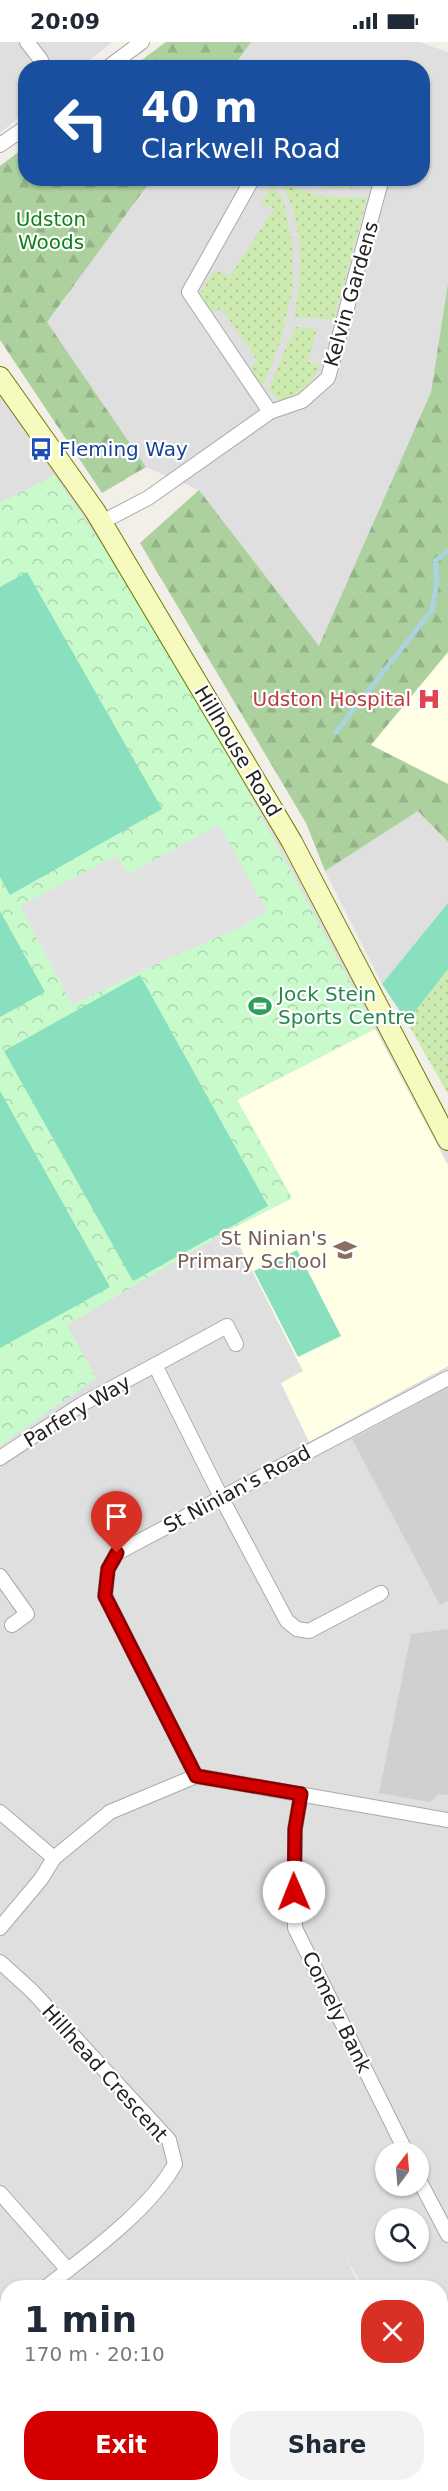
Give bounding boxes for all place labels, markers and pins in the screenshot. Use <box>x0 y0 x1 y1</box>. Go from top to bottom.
bus stop icon: Fleming Way <box>28 436 54 462</box>
place label: Fleming Way <box>59 437 188 461</box>
hospital icon: Udston Hospital <box>416 686 442 712</box>
place label: Udston Hospital <box>253 687 411 711</box>
place label: Jock Stein Sports Centre <box>276 982 415 1029</box>
sports icon: Jock Stein Sports Centre <box>247 993 273 1019</box>
place label: St Ninian's Primary School <box>177 1226 327 1273</box>
school or university icon: St Ninian's Primary School <box>332 1237 358 1263</box>
pin <box>91 1491 142 1553</box>

